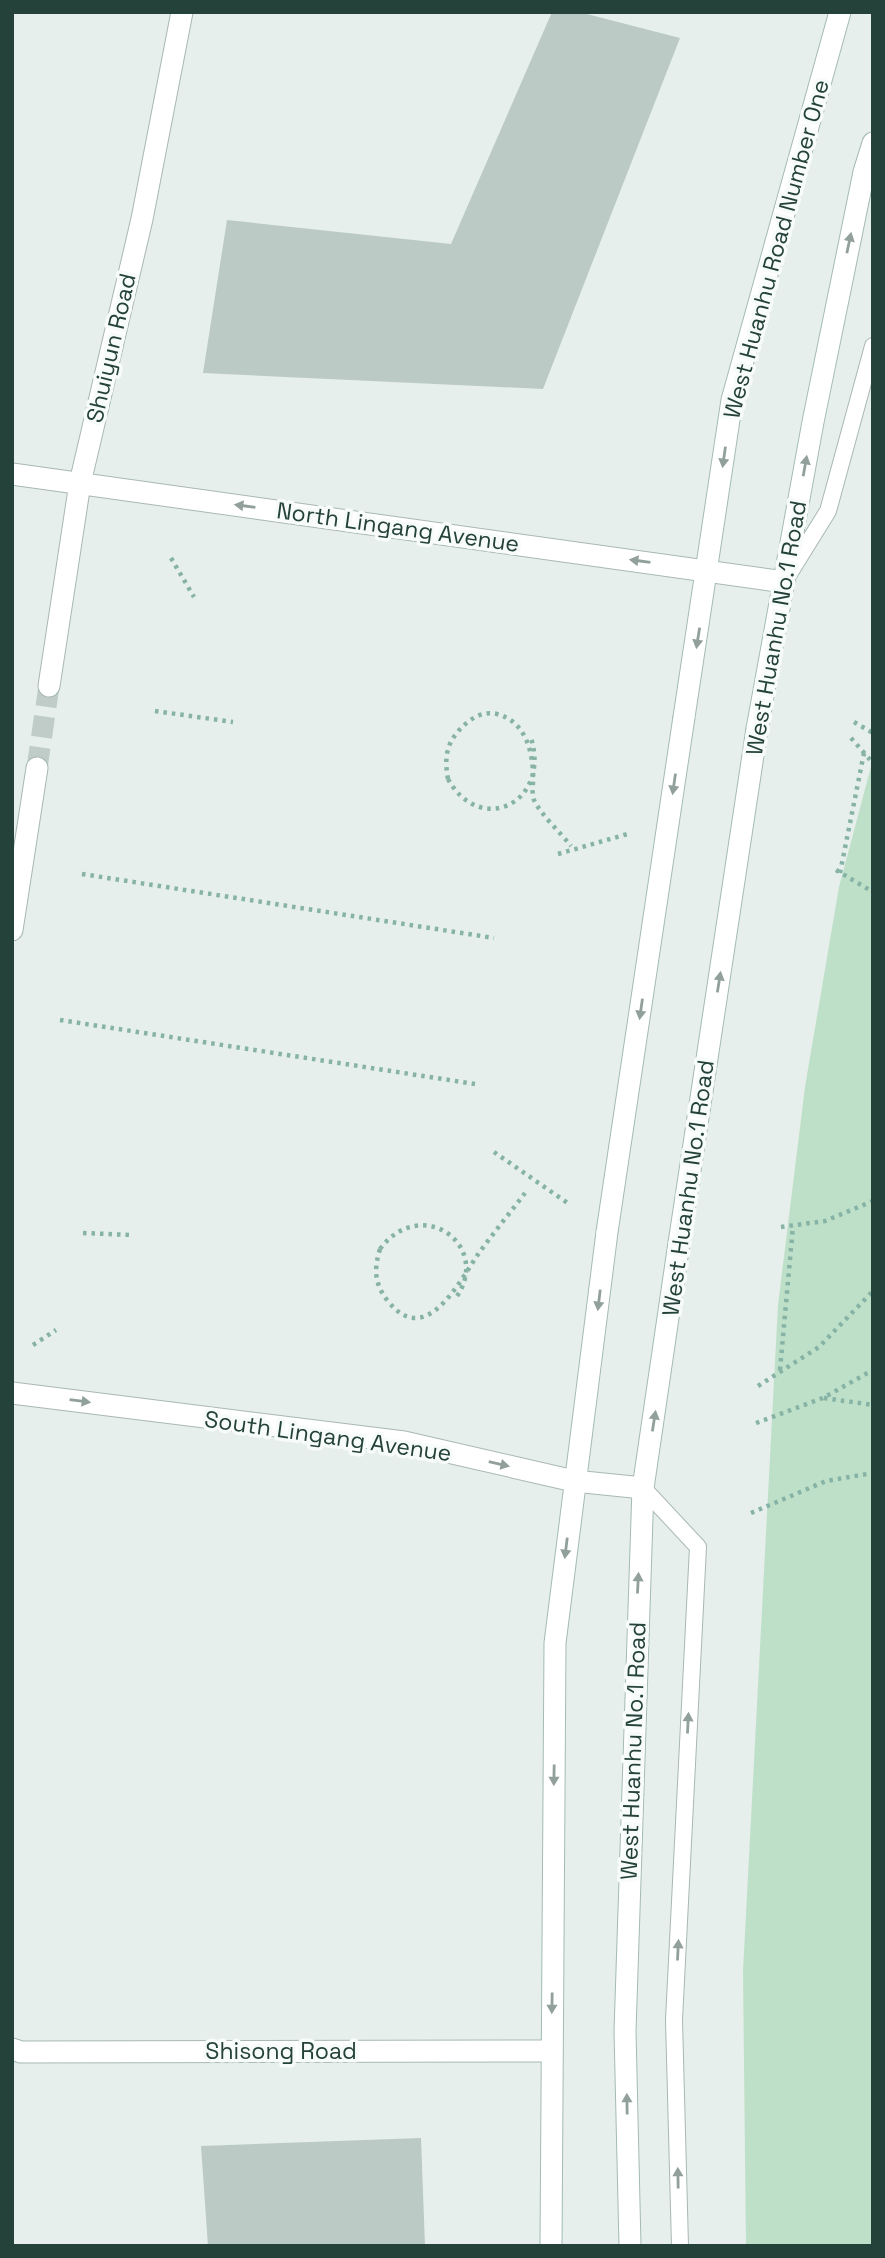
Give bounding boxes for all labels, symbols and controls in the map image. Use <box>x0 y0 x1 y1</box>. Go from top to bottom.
street label: West Huanhu Road Number One <box>716 76 836 422</box>
one-way arrow <box>844 232 855 254</box>
street label: Shuiyun Road <box>79 270 143 426</box>
one-way arrow <box>718 446 729 468</box>
one-way arrow <box>800 455 811 477</box>
street label: North Lingang Avenue <box>275 495 521 559</box>
street label: West Huanhu No.1 Road <box>739 498 813 758</box>
one-way arrow <box>234 500 256 511</box>
one-way arrow <box>629 555 651 566</box>
one-way arrow <box>692 627 703 649</box>
one-way arrow <box>668 774 679 796</box>
one-way arrow <box>714 971 725 993</box>
one-way arrow <box>635 999 646 1021</box>
street label: West Huanhu No.1 Road <box>655 1058 721 1318</box>
one-way arrow <box>593 1289 604 1311</box>
one-way arrow <box>69 1396 91 1407</box>
street label: South Lingang Avenue <box>203 1404 453 1468</box>
one-way arrow <box>649 1410 660 1432</box>
one-way arrow <box>488 1458 510 1469</box>
one-way arrow <box>561 1538 572 1560</box>
one-way arrow <box>633 1572 644 1594</box>
street label: West Huanhu No.1 Road <box>614 1621 652 1881</box>
one-way arrow <box>683 1712 694 1734</box>
one-way arrow <box>548 1765 560 1787</box>
one-way arrow <box>672 1939 683 1961</box>
one-way arrow <box>546 1992 558 2014</box>
street label: Shisong Road <box>205 2036 357 2066</box>
one-way arrow <box>621 2093 632 2115</box>
one-way arrow <box>672 2166 684 2188</box>

